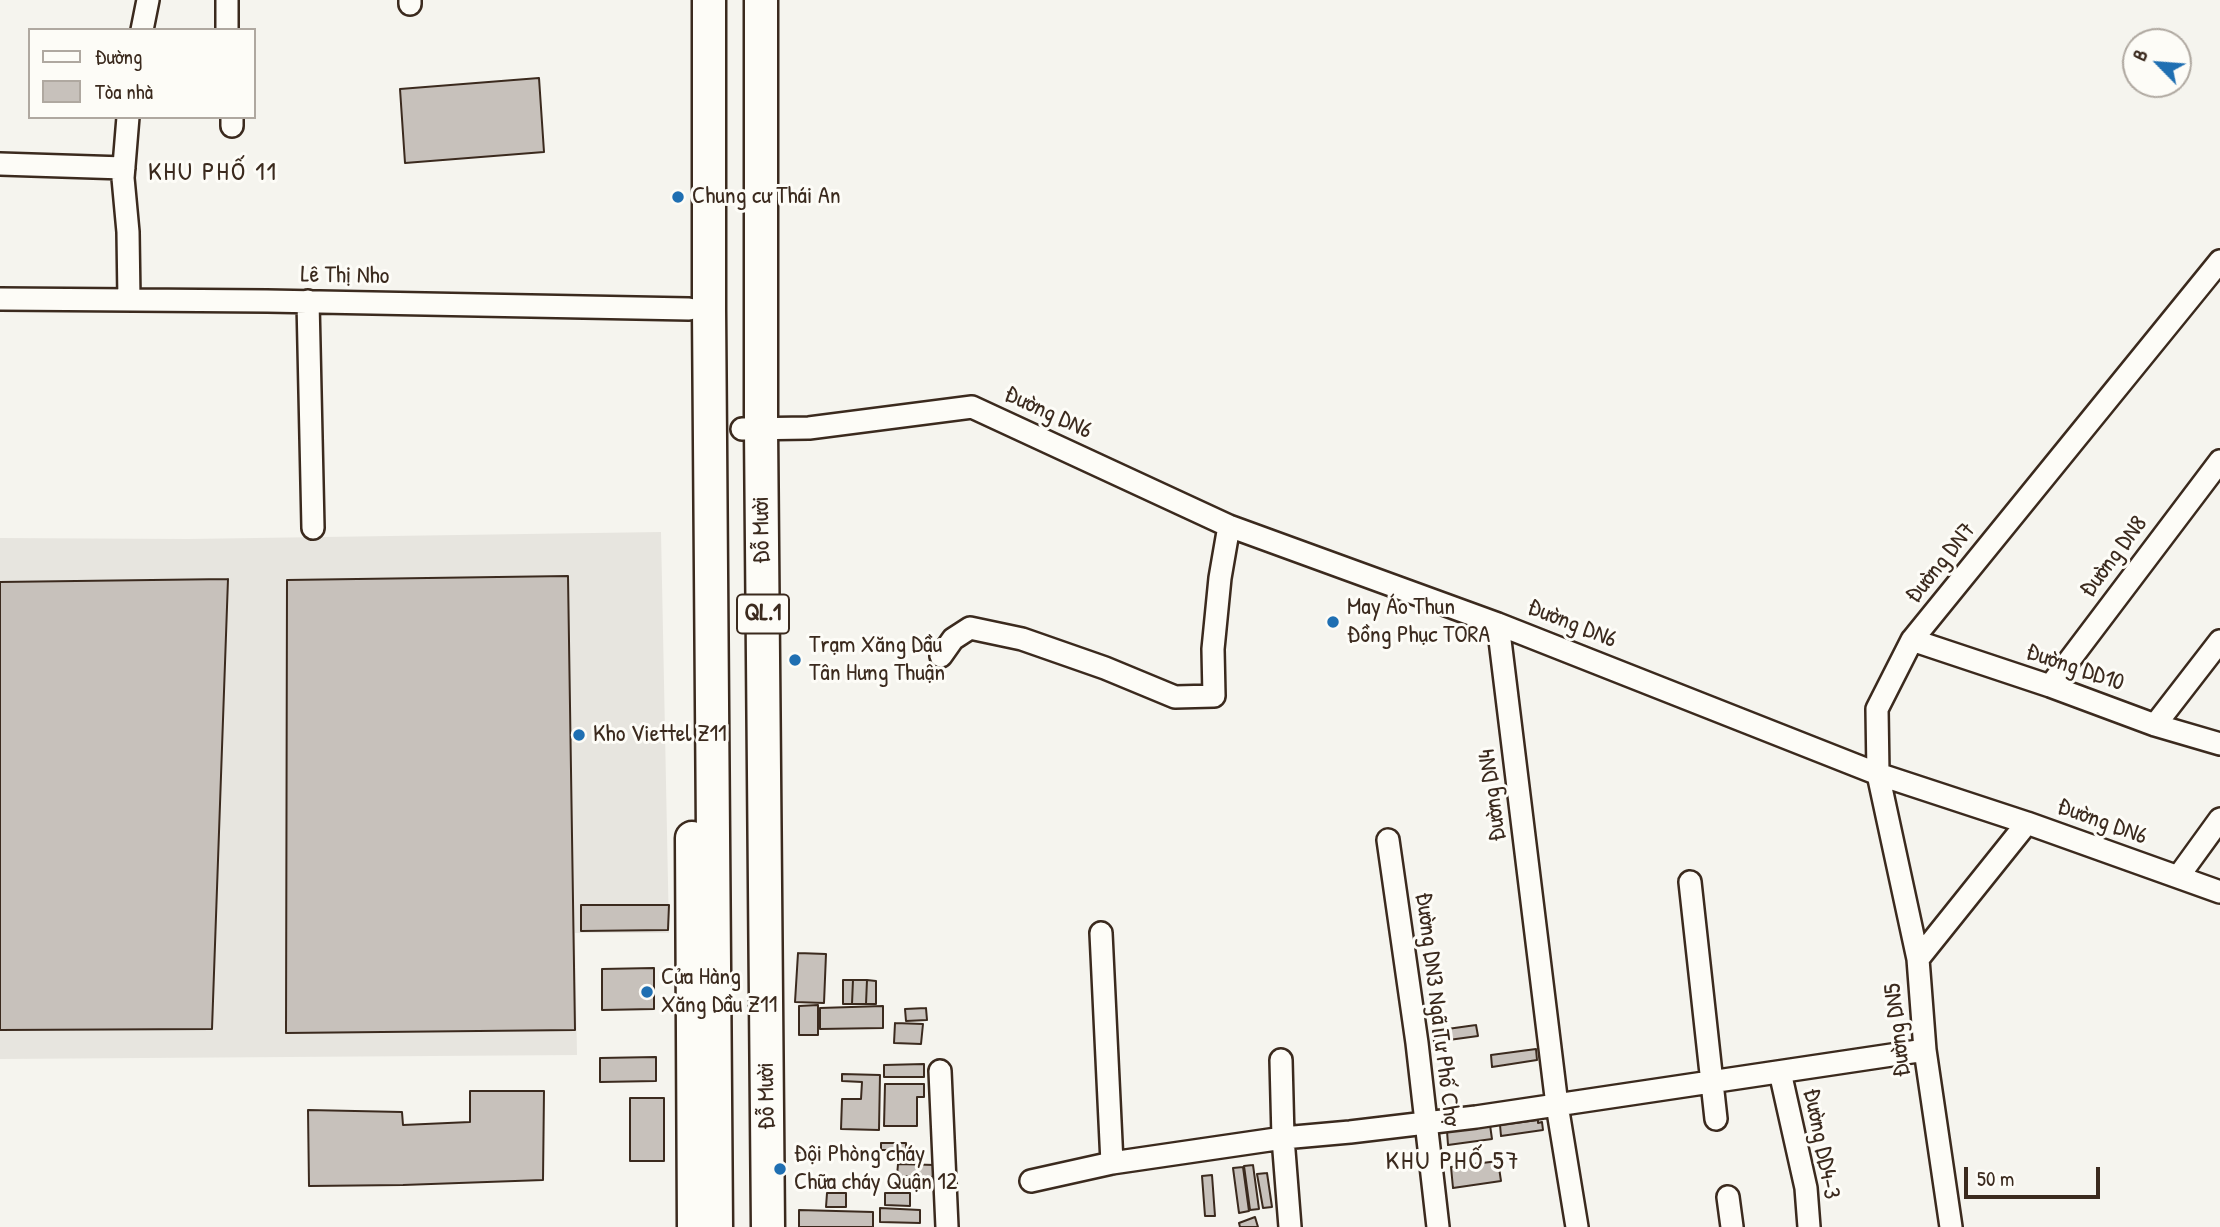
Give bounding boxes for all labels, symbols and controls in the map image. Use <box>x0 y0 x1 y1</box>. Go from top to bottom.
legend <box>28 28 256 119</box>
north arrow <box>2122 28 2192 98</box>
text: Đường <box>95 42 142 71</box>
text: B <box>2126 45 2154 65</box>
text: Tòa nhà <box>95 77 153 106</box>
district label: KHU PHỐ 11 <box>149 157 277 189</box>
place label: Chung cư Thái An <box>692 183 840 211</box>
marker: Chung cư Thái An <box>670 189 686 205</box>
street label: Lê Thị Nho <box>300 261 390 291</box>
street label: Đường DN6 <box>1000 380 1096 446</box>
street label: Đỗ Mười <box>747 496 777 564</box>
street label: Đường DN8 <box>2074 511 2154 603</box>
street label: Đường DN7 <box>1900 517 1982 609</box>
street label: Đường DN6 <box>1523 593 1621 655</box>
road number: QL.1 <box>737 594 789 634</box>
place label: May Áo Thun Đồng Phục TORA <box>1347 594 1490 650</box>
marker: May Áo Thun Đồng Phục TORA <box>1325 614 1341 630</box>
place label: Trạm Xăng Dầu Tân Hưng Thuận <box>809 632 945 688</box>
street label: Đường DD10 <box>2022 638 2128 698</box>
marker: Trạm Xăng Dầu Tân Hưng Thuận <box>787 652 803 668</box>
place label: Kho Viettel Z11 <box>593 721 727 749</box>
marker: Kho Viettel Z11 <box>571 727 587 743</box>
street label: Đường DN4 <box>1473 747 1513 843</box>
street label: Đường DN6 <box>2053 793 2151 851</box>
street label: Đường DN3 Ngã Tư Phố Chợ <box>1408 891 1466 1127</box>
place label: Cửa Hàng Xăng Dầu Z11 <box>661 964 777 1020</box>
street label: Đường DN5 <box>1879 982 1917 1078</box>
marker: Cửa Hàng Xăng Dầu Z11 <box>639 984 655 1000</box>
street label: Đỗ Mười <box>752 1062 782 1130</box>
street label: Đường DD4-3 <box>1796 1086 1846 1202</box>
place label: Đội Phòng cháy Chữa cháy Quận 12 <box>794 1141 957 1197</box>
district label: KHU PHỐ 57 <box>1387 1146 1519 1178</box>
scale bar <box>1968 1154 2104 1198</box>
marker: Đội Phòng cháy Chữa cháy Quận 12 <box>772 1161 788 1177</box>
text: 50 m <box>1977 1164 2014 1193</box>

